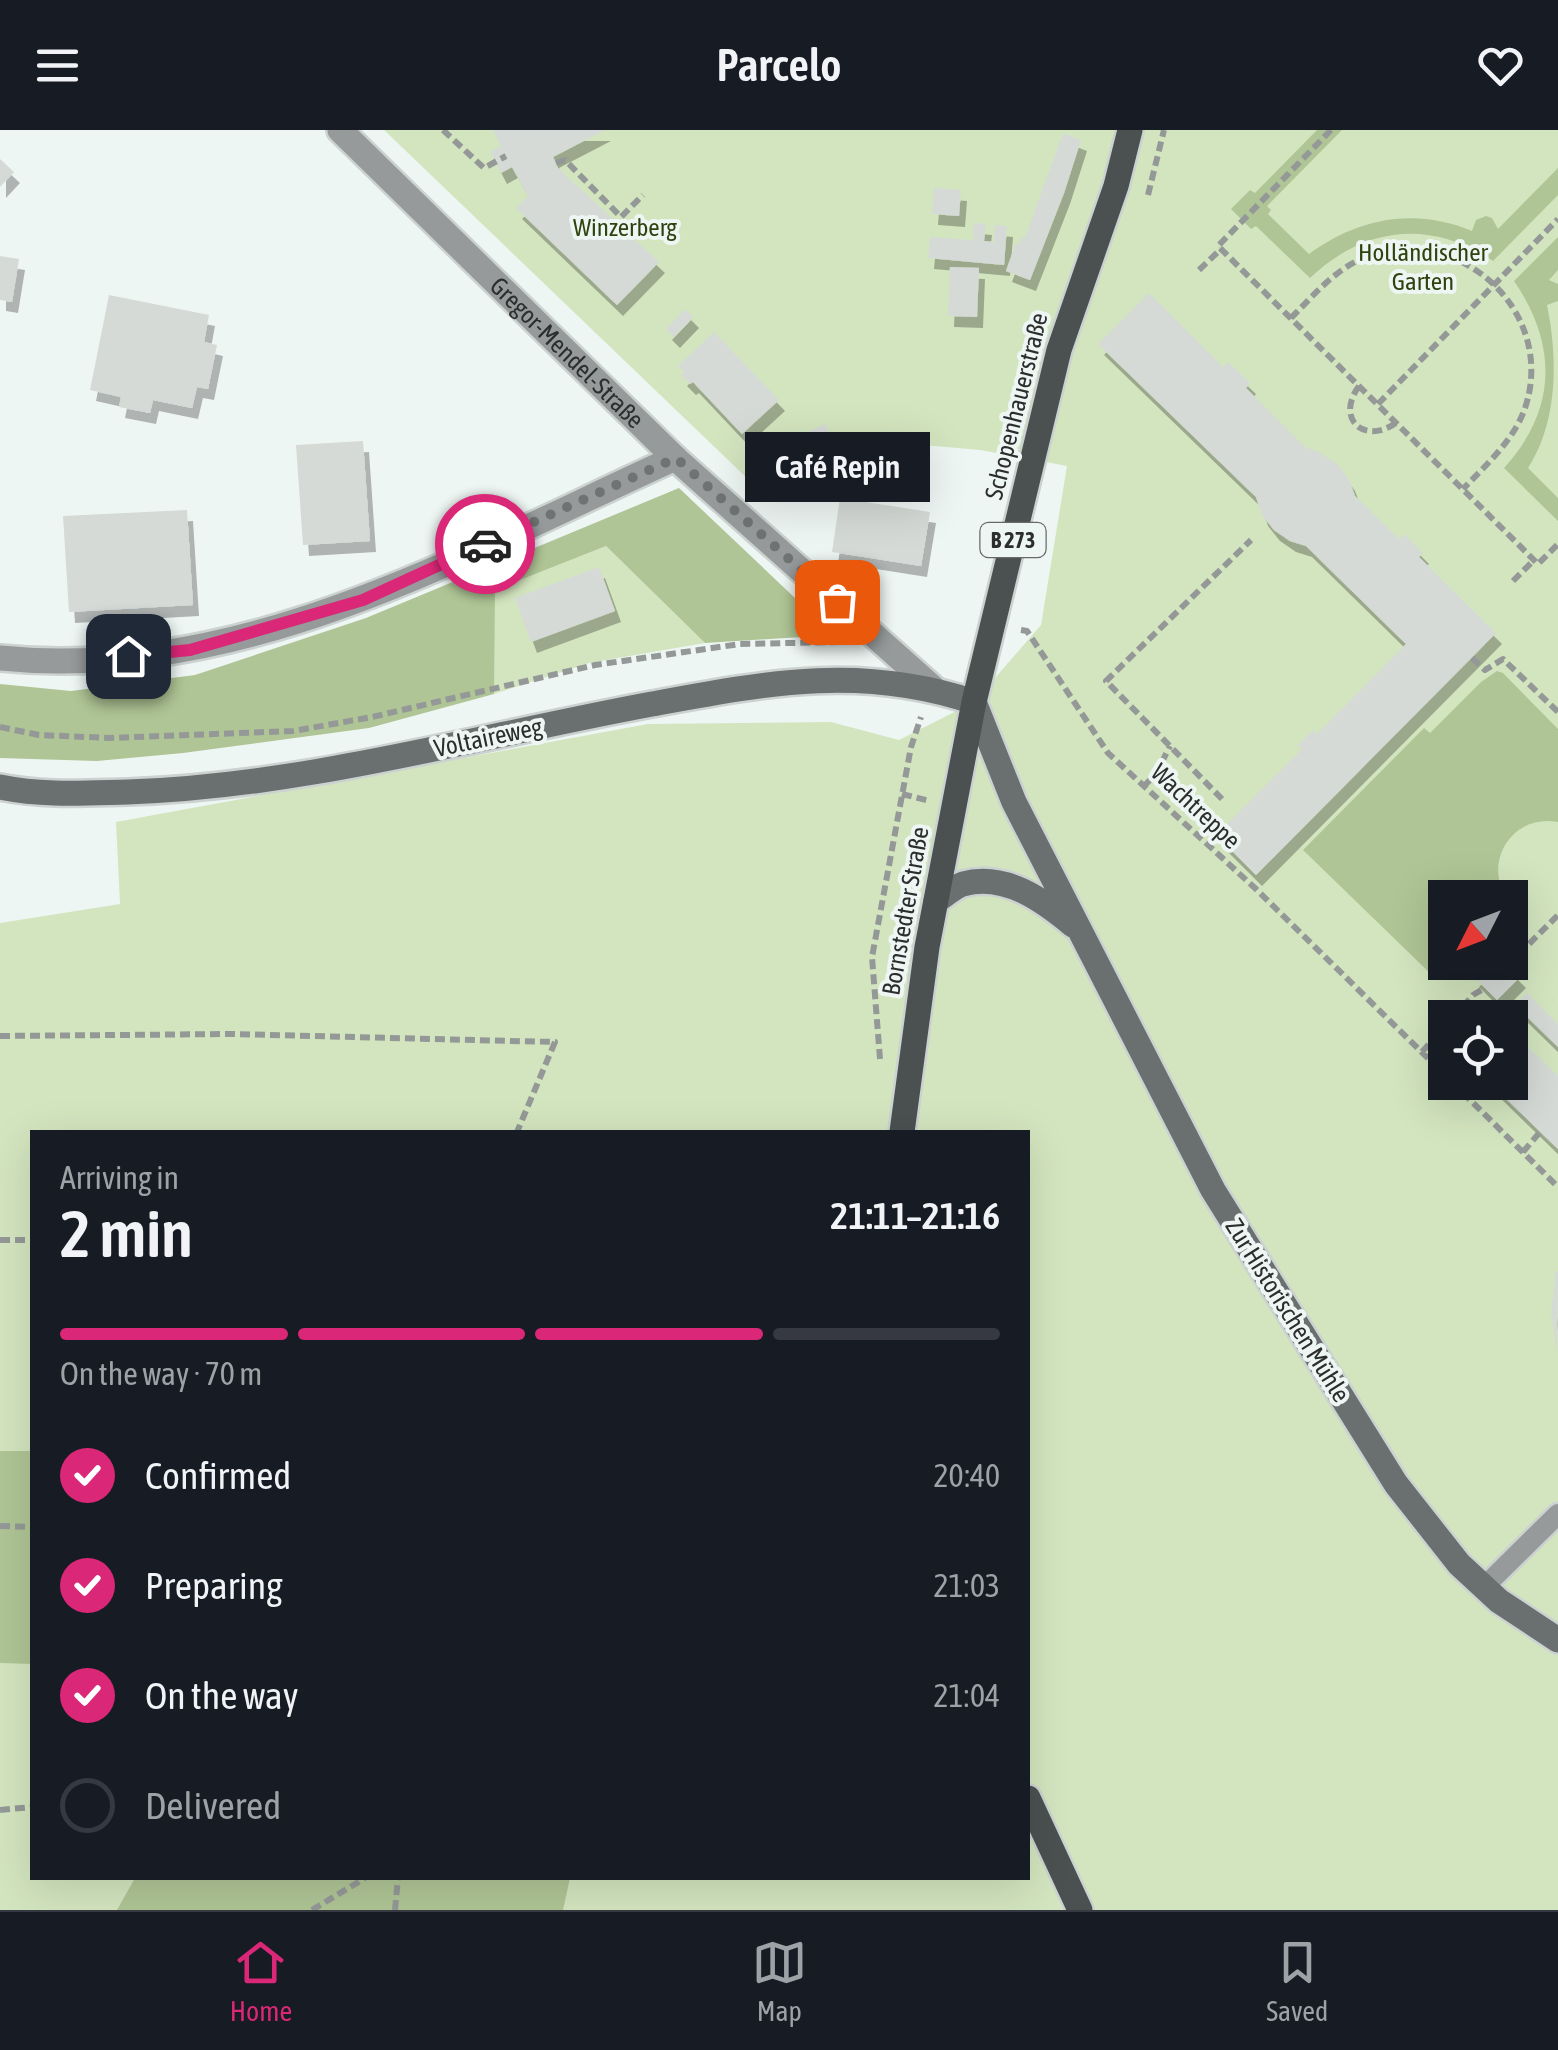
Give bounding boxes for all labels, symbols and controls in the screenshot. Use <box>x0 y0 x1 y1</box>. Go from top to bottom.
icon: menu <box>30 38 85 93</box>
icon: heart <box>1473 38 1528 93</box>
text: Parcelo <box>716 39 842 91</box>
park label: Winzerberg <box>573 213 677 241</box>
park label: Holländischer Garten <box>1358 238 1489 295</box>
street label: Gregor-Mendel-Straße <box>485 271 650 434</box>
street label: Schopenhauerstraße <box>979 310 1053 502</box>
callout: Café Repin <box>744 432 930 502</box>
text: Café Repin <box>775 448 900 485</box>
courier <box>435 494 535 594</box>
icon: car <box>458 517 513 572</box>
road number: B 273 <box>980 523 1046 557</box>
pin <box>795 560 880 645</box>
icon: bag <box>810 575 865 630</box>
pin <box>86 614 171 699</box>
icon: home <box>101 629 156 684</box>
street label: Voltaireweg <box>431 712 545 762</box>
street label: Wachtreppe <box>1146 758 1246 854</box>
street label: Bornstedter Straße <box>876 825 934 997</box>
north arrow <box>1428 880 1528 980</box>
map controls <box>1428 880 1528 1100</box>
button: locate <box>1428 1000 1528 1100</box>
text: Arriving in <box>60 1159 179 1196</box>
text: 21:11–21:16 <box>830 1194 1000 1237</box>
text: 2 min <box>60 1196 193 1271</box>
street label: Zur Historischen Mühle <box>1220 1213 1356 1407</box>
text: On the way · 70 m <box>60 1355 262 1392</box>
icon: check <box>60 1448 115 1503</box>
text: Confirmed <box>145 1454 291 1497</box>
text: 20:40 <box>934 1457 1000 1494</box>
icon: check <box>60 1558 115 1613</box>
text: Preparing <box>145 1564 283 1607</box>
text: 21:03 <box>934 1567 1000 1604</box>
icon: check <box>60 1668 115 1723</box>
text: On the way <box>145 1674 298 1717</box>
text: 21:04 <box>934 1677 1000 1714</box>
text: Delivered <box>145 1784 281 1827</box>
tab: Home <box>230 1935 292 2027</box>
tab: Map <box>752 1935 807 2027</box>
tab: Saved <box>1266 1935 1328 2027</box>

